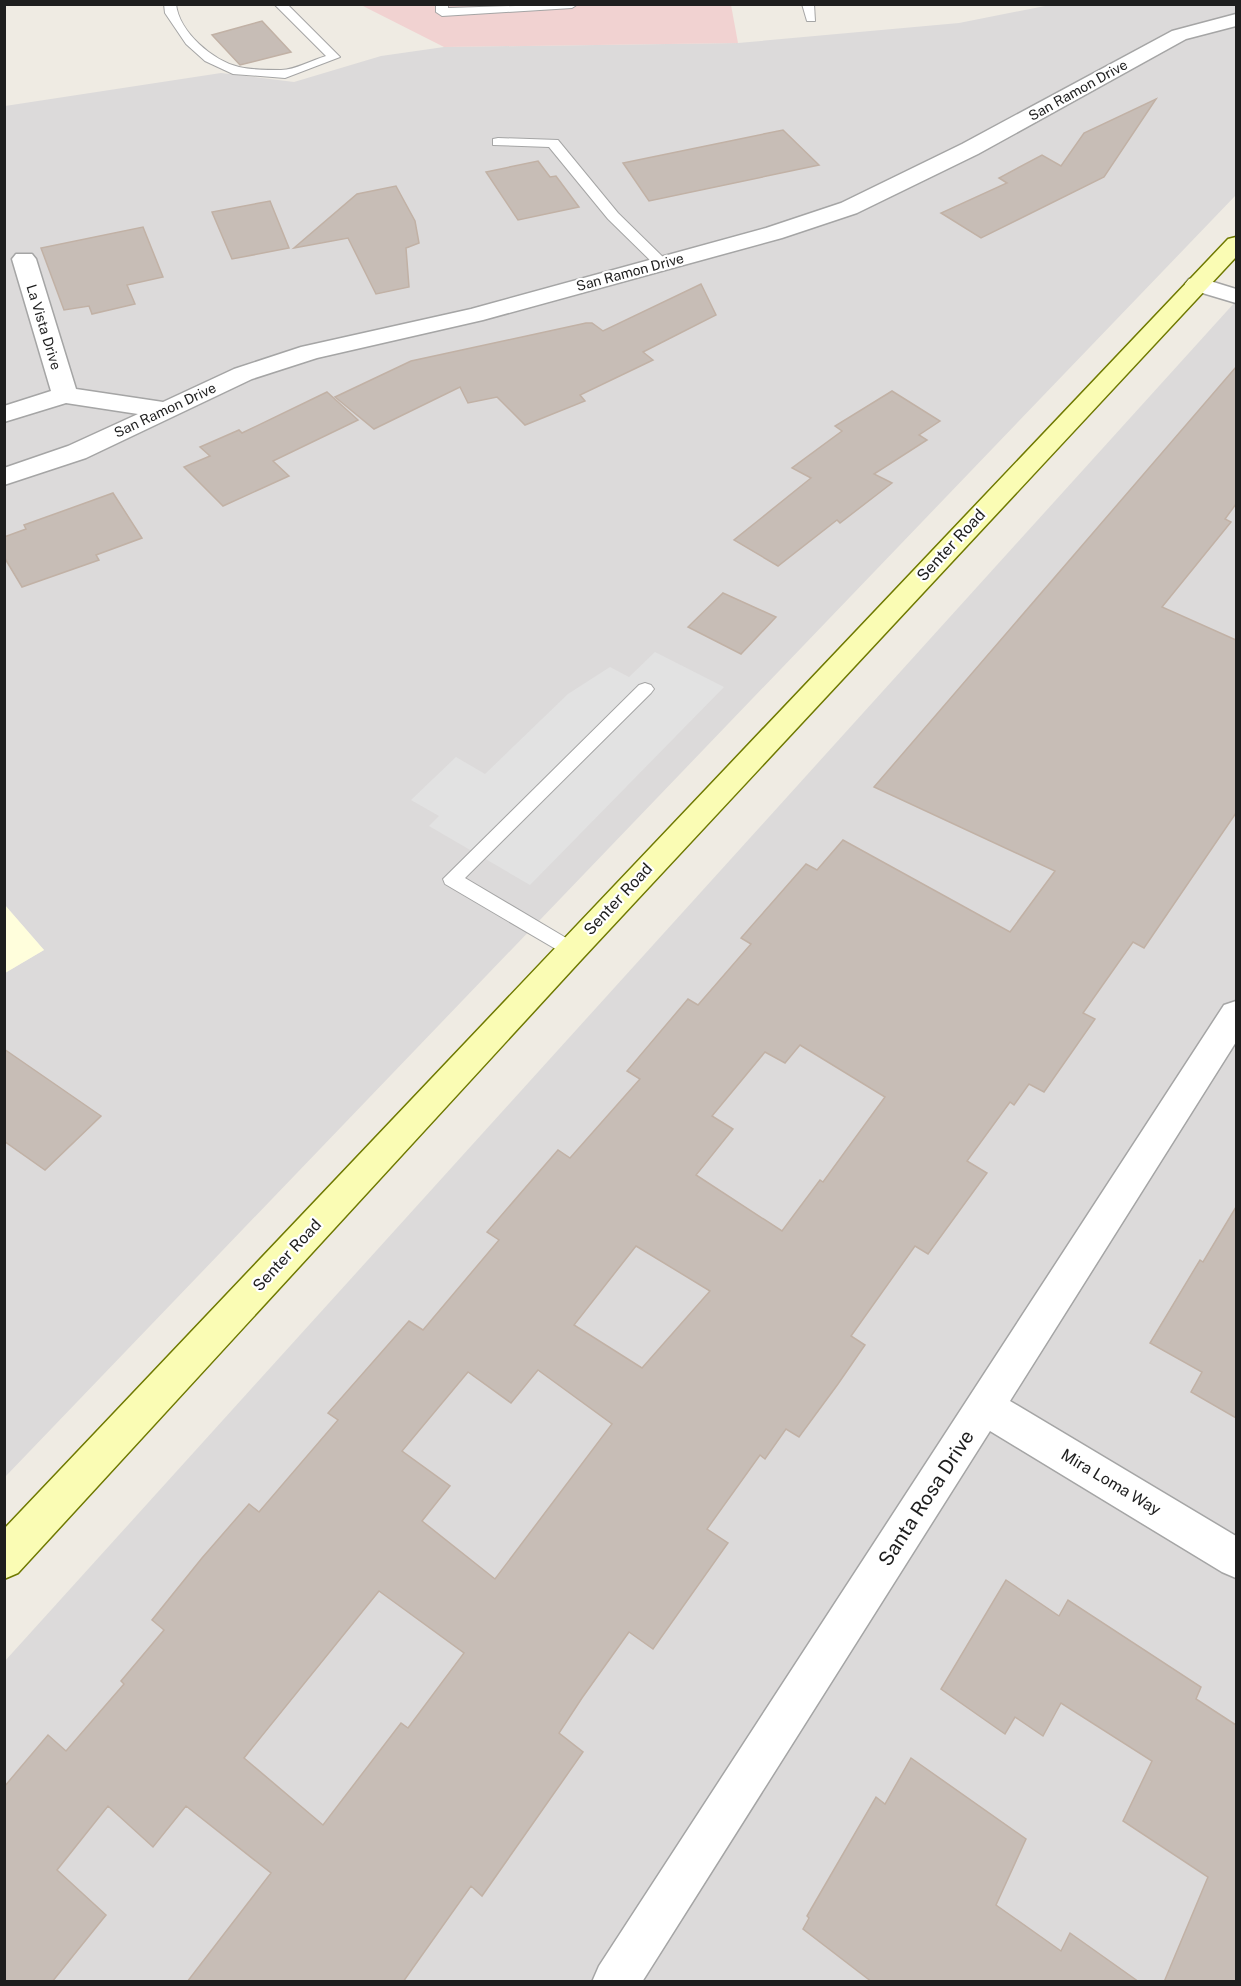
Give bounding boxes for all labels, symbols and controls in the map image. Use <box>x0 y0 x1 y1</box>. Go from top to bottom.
street label: San Ramon Drive <box>1026 56 1130 124</box>
street label: San Ramon Drive <box>574 250 686 294</box>
street label: La Vista Drive <box>23 282 65 372</box>
street label: San Ramon Drive <box>111 379 219 441</box>
street label: Senter Road <box>913 505 989 585</box>
street label: Senter Road <box>580 859 656 939</box>
street label: Senter Road <box>249 1215 325 1295</box>
street label: Santa Rosa Drive <box>873 1425 979 1571</box>
street label: Mira Loma Way <box>1058 1445 1165 1519</box>

